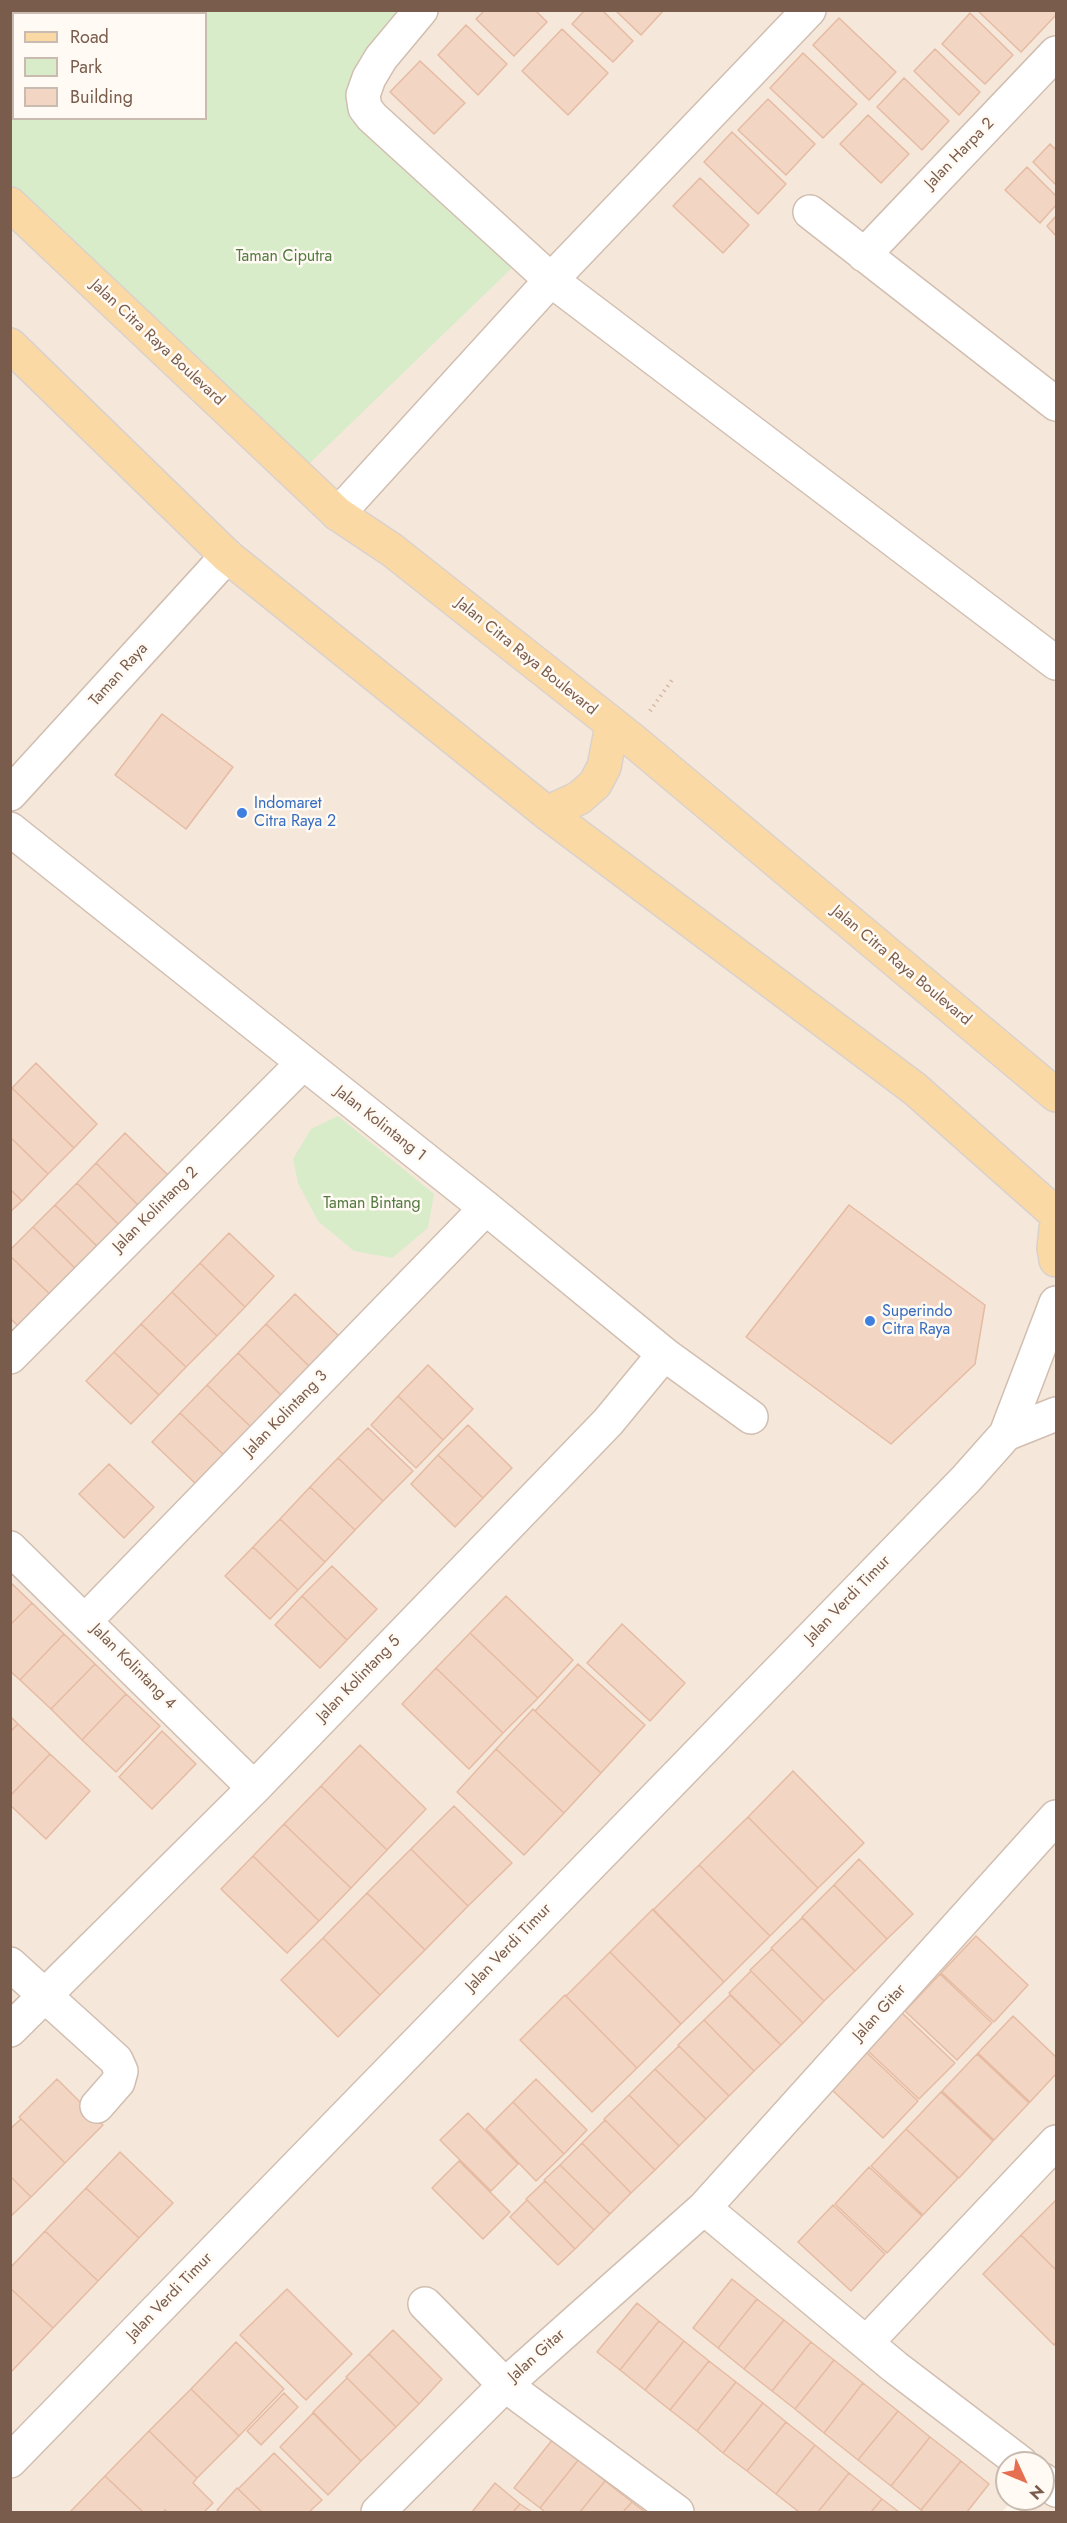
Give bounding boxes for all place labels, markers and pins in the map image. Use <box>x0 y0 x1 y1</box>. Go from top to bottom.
place label: Indomaret Citra Raya 2 <box>254 794 336 832</box>
marker: Indomaret Citra Raya 2 <box>235 806 249 820</box>
place label: Superindo Citra Raya <box>882 1302 952 1340</box>
marker: Superindo Citra Raya <box>863 1314 877 1328</box>

